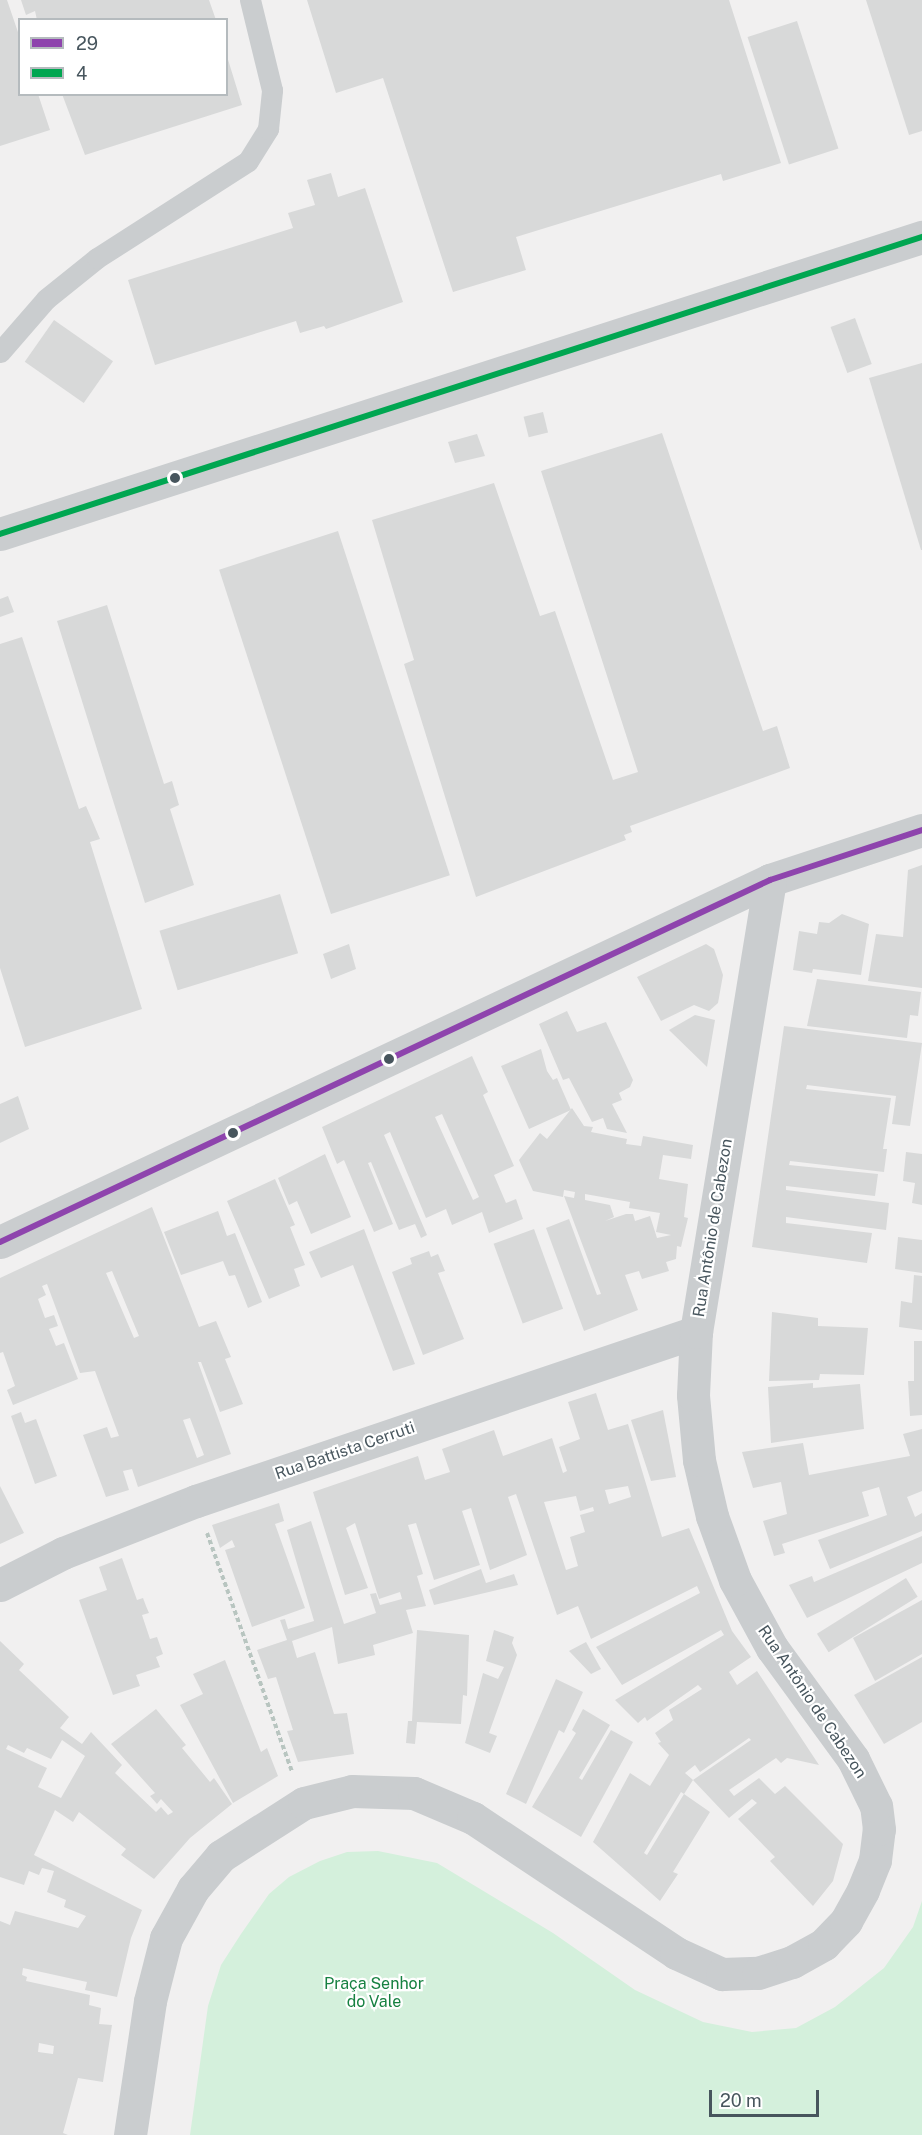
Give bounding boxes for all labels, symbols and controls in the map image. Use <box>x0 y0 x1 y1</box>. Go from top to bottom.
legend <box>18 18 228 96</box>
text: 29 <box>76 33 98 54</box>
text: 4 <box>76 63 87 84</box>
unlabelled marker <box>169 472 181 484</box>
unlabelled marker <box>383 1053 395 1065</box>
unlabelled marker <box>227 1127 239 1139</box>
street label: Rua Antônio de Cabezon <box>689 1137 737 1319</box>
street label: Rua Battista Cerruti <box>273 1418 417 1484</box>
street label: Rua Antônio de Cabezon <box>754 1622 870 1782</box>
park label: Praça Senhor do Vale <box>324 1974 424 2012</box>
scale bar <box>712 2078 822 2116</box>
text: 20 m <box>720 2090 762 2111</box>

